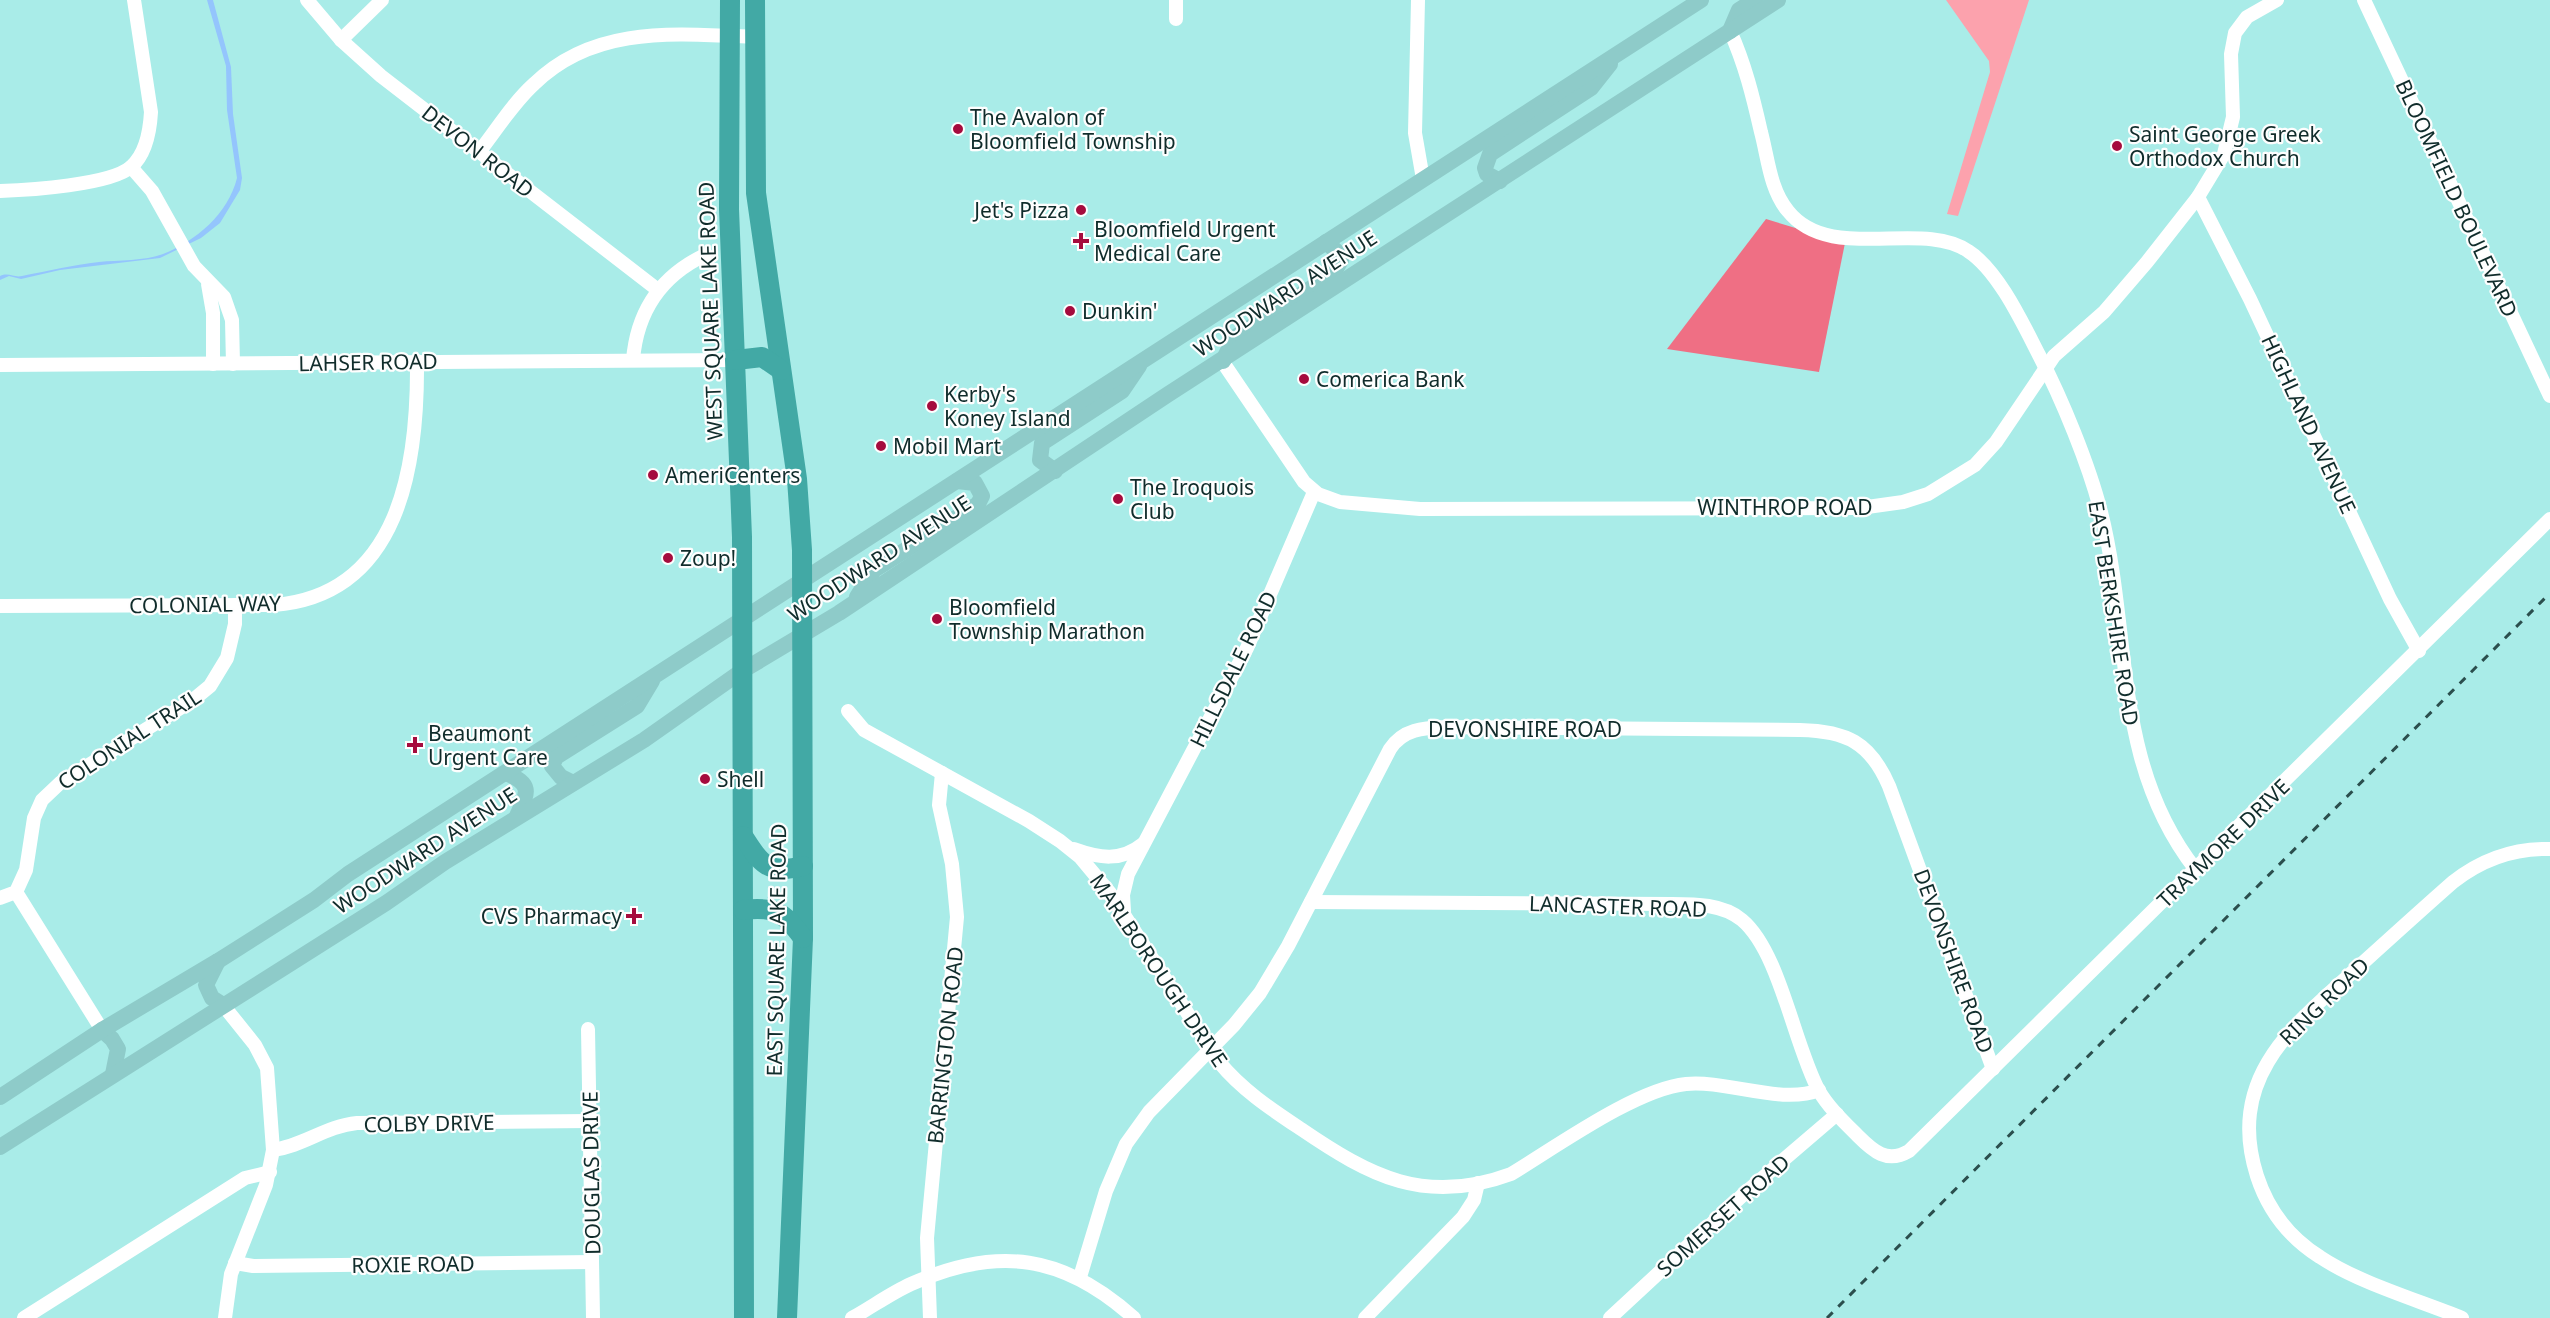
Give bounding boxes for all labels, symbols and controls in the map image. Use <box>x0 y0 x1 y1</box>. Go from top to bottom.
street label: BLOOMFIELD BOULEVARD <box>2390 75 2524 321</box>
street label: DEVON ROAD <box>416 98 540 204</box>
place label: The Avalon of Bloomfield Township <box>970 103 1176 155</box>
place label: Saint George Greek Orthodox Church <box>2129 120 2321 172</box>
marker: The Avalon of Bloomfield Township <box>951 122 965 136</box>
marker: Saint George Greek Orthodox Church <box>2110 139 2124 153</box>
street label: WEST SQUARE LAKE ROAD <box>691 181 729 441</box>
place label: Jet's Pizza <box>972 196 1069 224</box>
marker: Jet's Pizza <box>1074 203 1088 217</box>
place label: Bloomfield Urgent Medical Care <box>1094 215 1276 267</box>
street label: WOODWARD AVENUE <box>1188 223 1382 363</box>
marker: Bloomfield Urgent Medical Care <box>1072 232 1090 250</box>
place label: Dunkin' <box>1082 297 1157 325</box>
marker: Dunkin' <box>1063 304 1077 318</box>
street label: HIGHLAND AVENUE <box>2255 330 2363 518</box>
street label: LAHSER ROAD <box>298 347 438 377</box>
place label: Comerica Bank <box>1316 365 1465 393</box>
marker: Comerica Bank <box>1297 372 1311 386</box>
place label: Kerby's Koney Island <box>944 380 1071 432</box>
marker: Kerby's Koney Island <box>925 399 939 413</box>
place label: Mobil Mart <box>893 432 1001 460</box>
marker: Mobil Mart <box>874 439 888 453</box>
place label: AmeriCenters <box>665 461 800 489</box>
marker: AmeriCenters <box>646 468 660 482</box>
place label: The Iroquois Club <box>1130 473 1254 525</box>
street label: WOODWARD AVENUE <box>782 488 976 628</box>
marker: The Iroquois Club <box>1111 492 1125 506</box>
street label: WINTHROP ROAD <box>1697 493 1873 521</box>
street label: EAST BERKSHIRE ROAD <box>2082 499 2146 727</box>
place label: Zoup! <box>680 544 736 572</box>
marker: Zoup! <box>661 551 675 565</box>
street label: HILLSDALE ROAD <box>1183 586 1283 752</box>
street label: COLONIAL WAY <box>129 589 281 619</box>
place label: Bloomfield Township Marathon <box>949 593 1145 645</box>
marker: Bloomfield Township Marathon <box>930 612 944 626</box>
street label: COLONIAL TRAIL <box>52 682 206 796</box>
street label: DEVONSHIRE ROAD <box>1428 715 1622 743</box>
place label: Beaumont Urgent Care <box>428 719 548 771</box>
marker: Beaumont Urgent Care <box>406 736 424 754</box>
place label: Shell <box>717 765 764 793</box>
marker: Shell <box>698 772 712 786</box>
street label: TRAYMORE DRIVE <box>2151 772 2295 914</box>
street label: WOODWARD AVENUE <box>328 780 522 920</box>
street label: EAST SQUARE LAKE ROAD <box>760 823 792 1077</box>
street label: DEVONSHIRE ROAD <box>1908 865 2000 1057</box>
street label: MARLBOROUGH DRIVE <box>1084 868 1234 1072</box>
street label: LANCASTER ROAD <box>1528 889 1708 923</box>
place label: CVS Pharmacy <box>481 902 622 930</box>
marker: CVS Pharmacy <box>627 909 641 923</box>
street label: BARRINGTON ROAD <box>921 945 969 1145</box>
street label: RING ROAD <box>2273 951 2375 1051</box>
street label: DOUGLAS DRIVE <box>576 1091 606 1255</box>
street label: COLBY DRIVE <box>363 1108 495 1138</box>
street label: SOMERSET ROAD <box>1651 1148 1795 1282</box>
street label: ROXIE ROAD <box>351 1249 475 1279</box>

